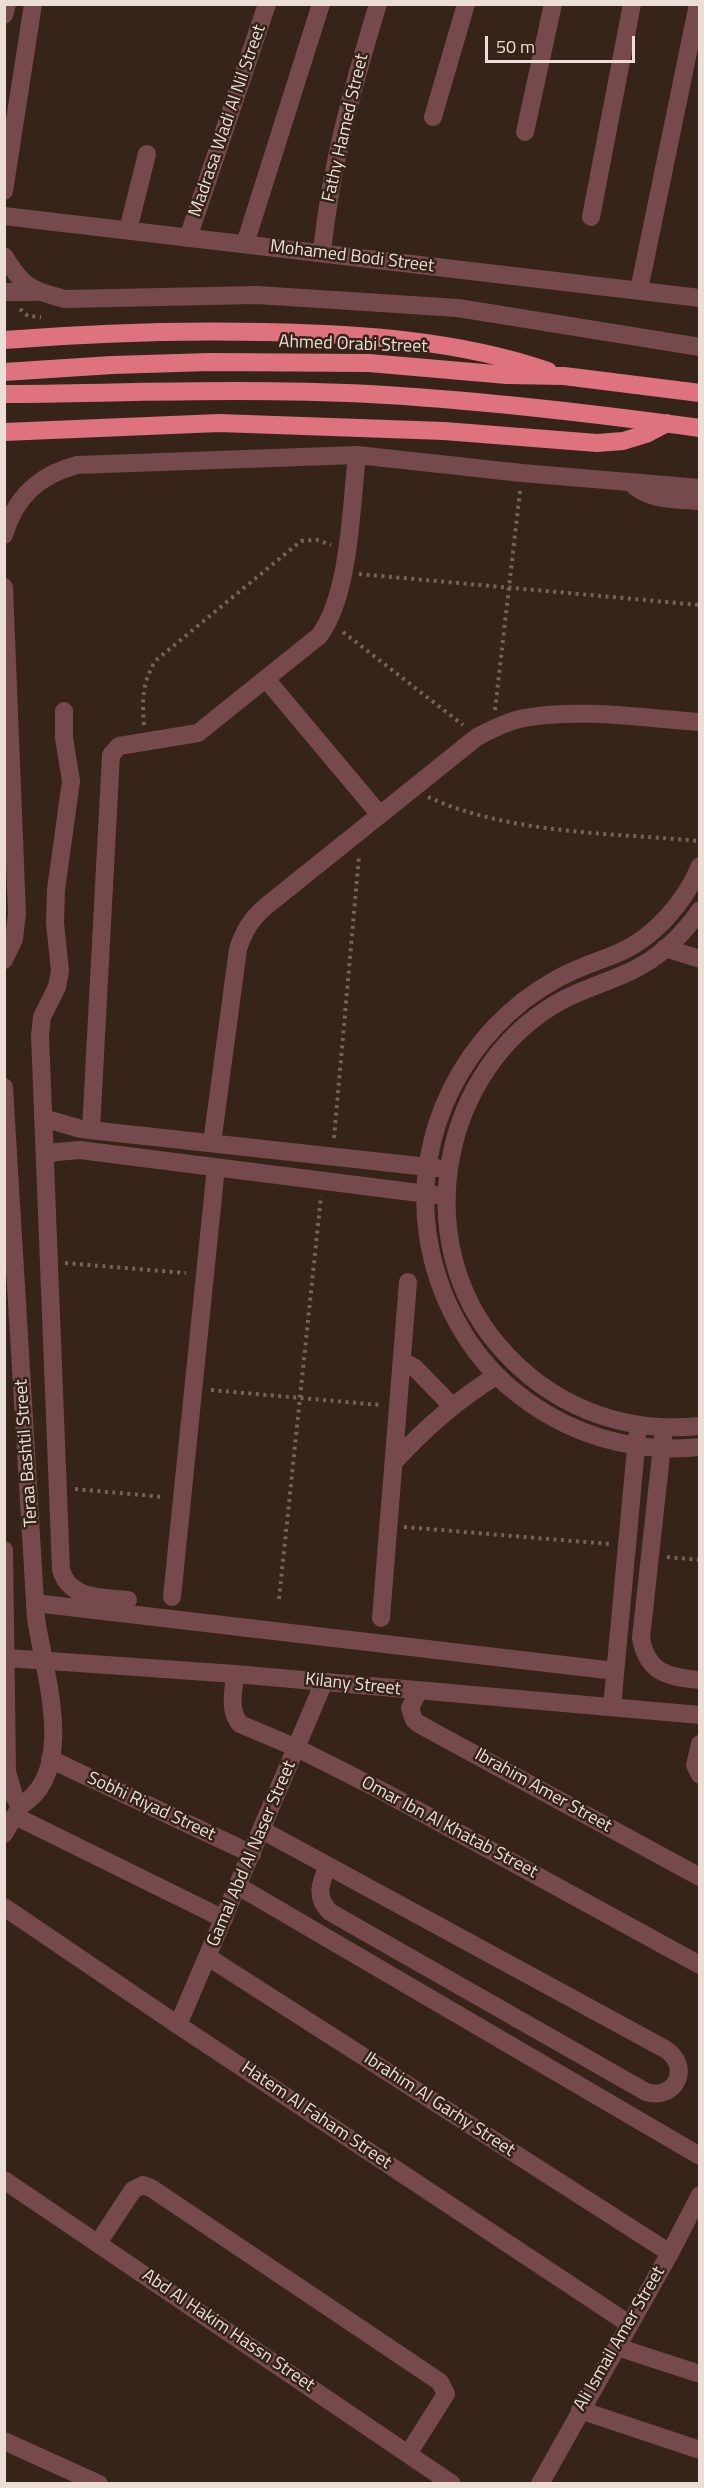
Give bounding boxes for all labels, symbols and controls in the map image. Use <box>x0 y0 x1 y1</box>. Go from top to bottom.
street label: Madrasa Wadi Al Nil Street <box>185 22 271 220</box>
scale bar <box>488 24 638 62</box>
text: 50 m <box>496 33 535 60</box>
street label: Fathy Hamed Street <box>318 52 374 204</box>
street label: Mohamed Bodi Street <box>269 236 435 278</box>
street label: Ahmed Orabi Street <box>278 332 428 358</box>
street label: Teraa Bashtil Street <box>11 1378 43 1528</box>
street label: Kilany Street <box>304 1669 402 1701</box>
street label: Ibrahim Amer Street <box>471 1744 615 1838</box>
street label: Gamal Abd Al Naser Street <box>203 1758 301 1950</box>
street label: Sobhi Riyad Street <box>84 1768 218 1846</box>
street label: Omar Ibn Al Khatab Street <box>357 1772 541 1884</box>
street label: Ibrahim Al Garhy Street <box>360 2048 518 2162</box>
street label: Hatem Al Faham Street <box>237 2058 395 2174</box>
street label: Ali Ismail Amer Street <box>570 2263 670 2415</box>
street label: Abd Al Hakim Hassn Street <box>138 2265 318 2397</box>

